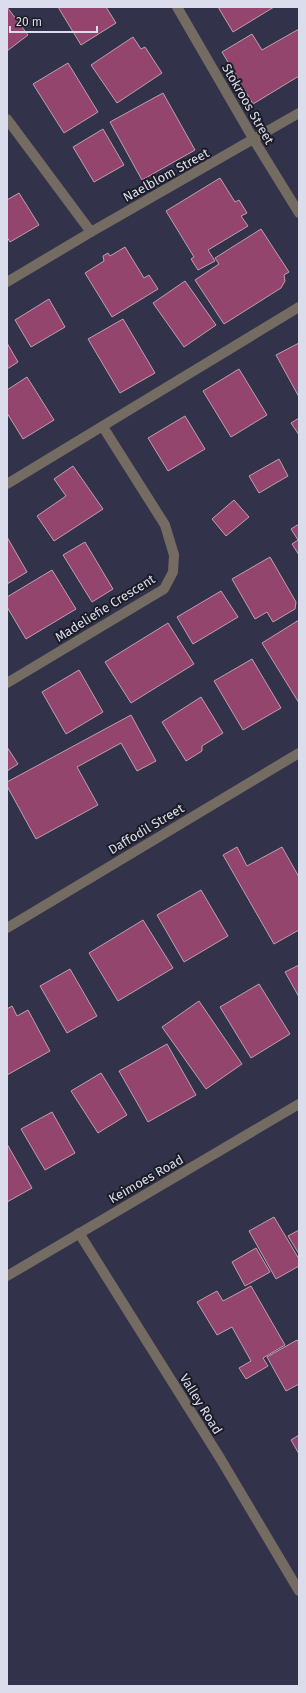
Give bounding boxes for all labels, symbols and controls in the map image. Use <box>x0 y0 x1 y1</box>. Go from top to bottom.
scale bar <box>10 8 97 34</box>
text: 20 m <box>16 15 42 29</box>
street label: Stokroos Street <box>219 61 277 147</box>
street label: Naelblom Street <box>120 145 212 205</box>
street label: Madeliefie Crescent <box>52 571 158 645</box>
street label: Daffodil Street <box>106 800 187 857</box>
street label: Keimoes Road <box>106 1152 186 1206</box>
street label: Valley Road <box>177 1371 225 1437</box>

